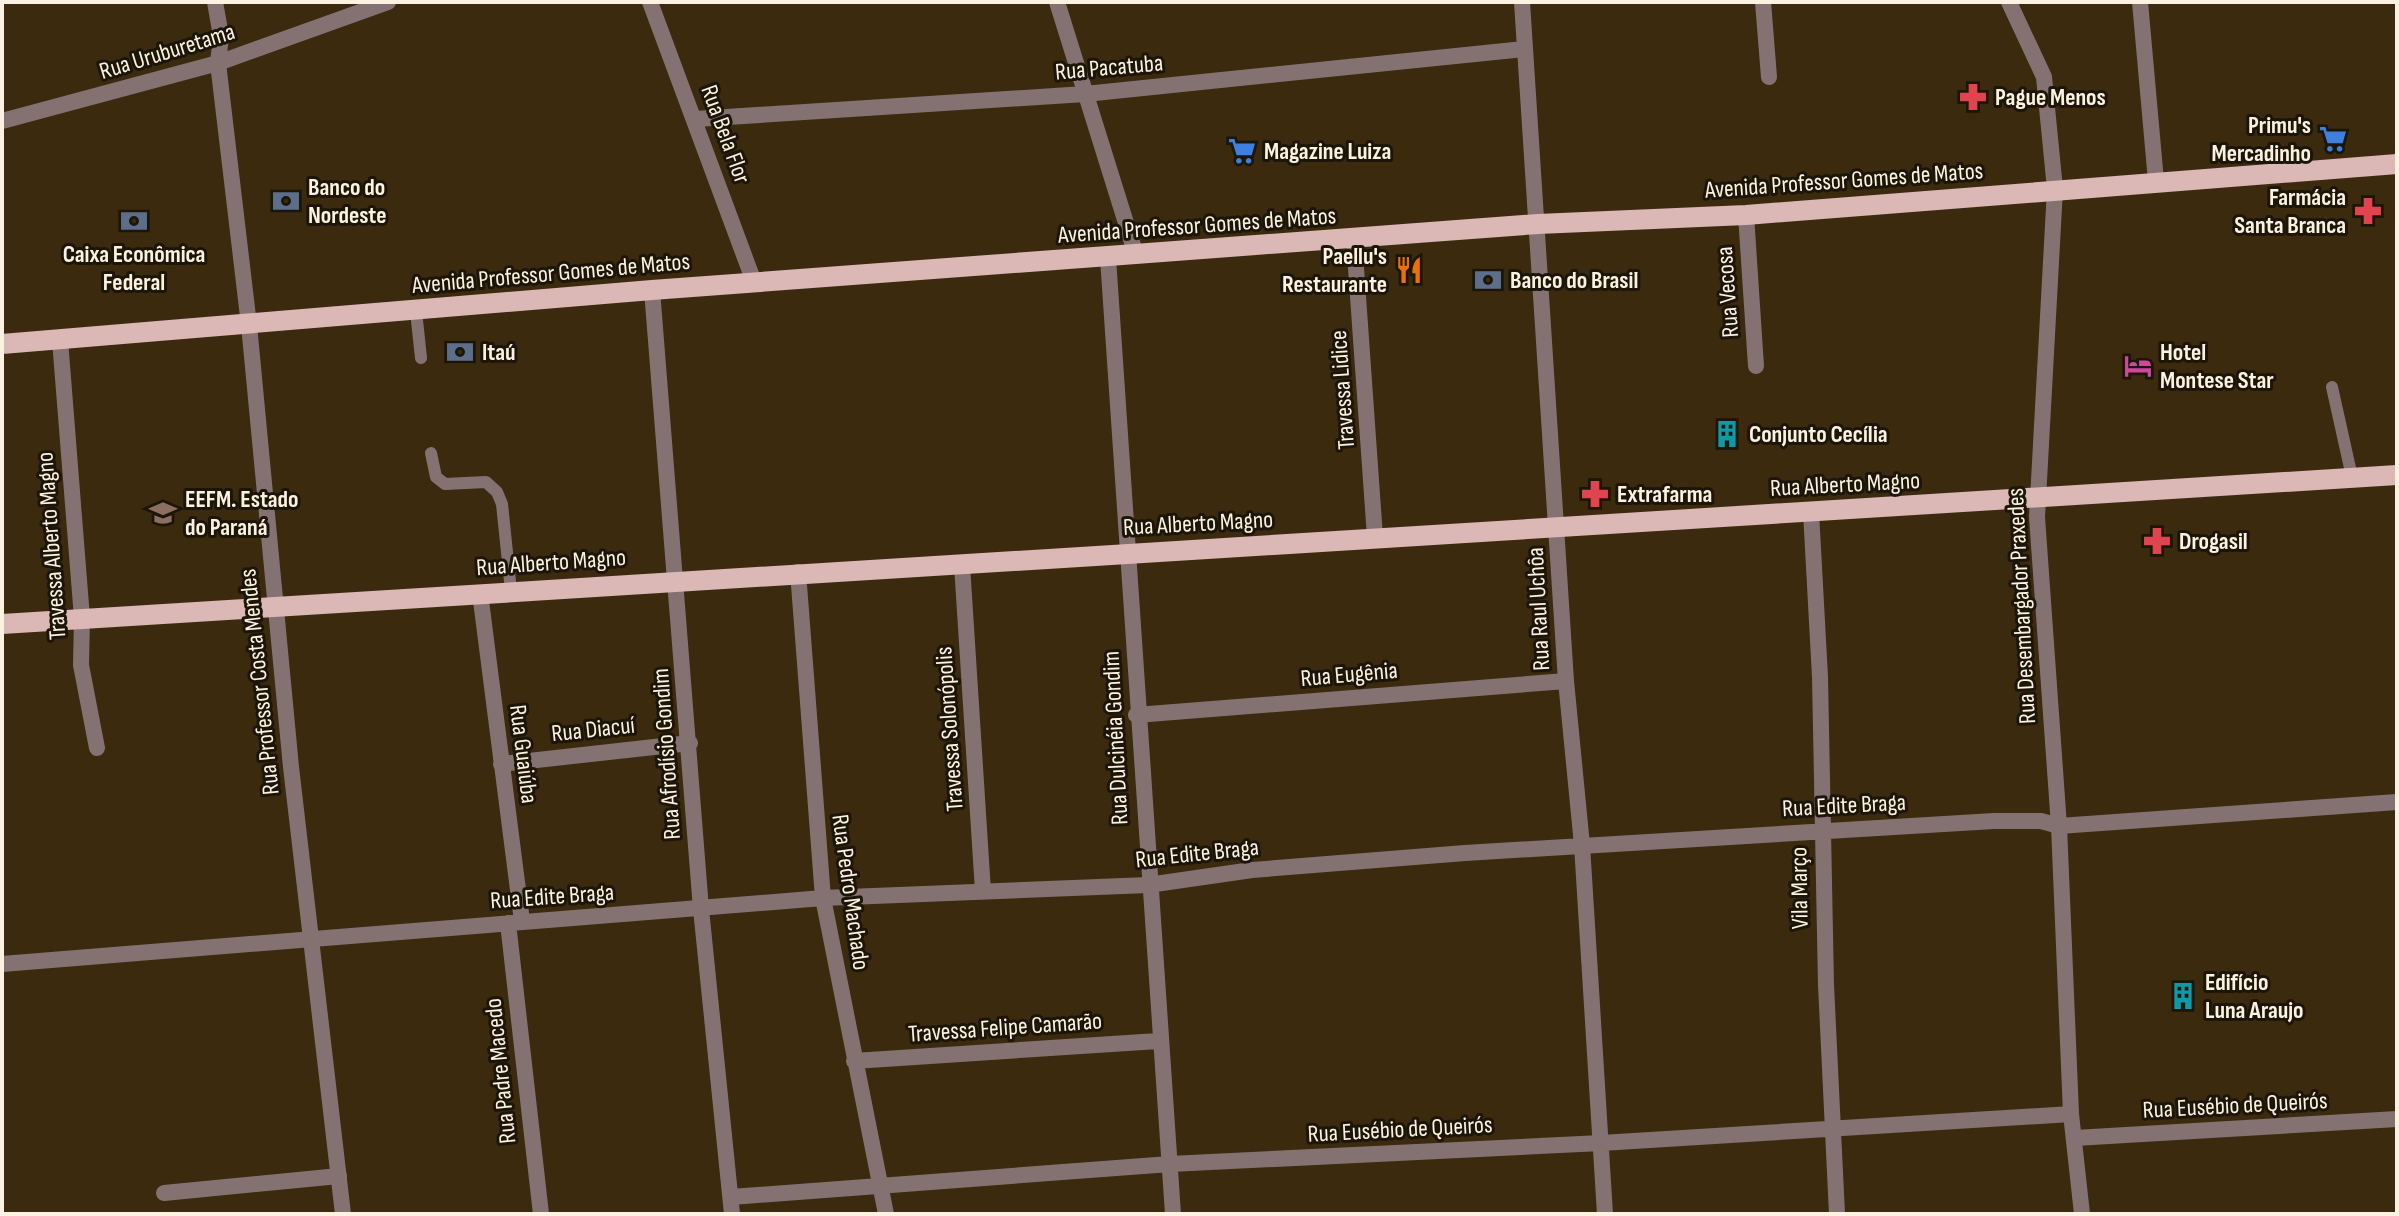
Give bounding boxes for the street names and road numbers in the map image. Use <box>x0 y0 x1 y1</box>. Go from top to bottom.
street label: Rua Uruburetama <box>96 17 238 86</box>
street label: Rua Pacatuba <box>1054 48 1164 87</box>
street label: Rua Bela Flor <box>694 81 757 187</box>
street label: Avenida Professor Gomes de Matos <box>1703 156 1984 205</box>
street label: Avenida Professor Gomes de Matos <box>1056 201 1337 250</box>
street label: Rua Vecosa <box>1710 246 1745 338</box>
street label: Avenida Professor Gomes de Matos <box>410 247 691 300</box>
street label: Travessa Lidice <box>1324 330 1361 450</box>
street label: Travessa Alberto Magno <box>30 451 73 641</box>
street label: Rua Alberto Magno <box>1769 466 1921 503</box>
street label: Rua Desembargador Praxedes <box>2001 487 2042 725</box>
street label: Rua Alberto Magno <box>1122 505 1274 542</box>
street label: Rua Alberto Magno <box>475 543 627 582</box>
street label: Rua Raul Uchôa <box>1521 547 1556 671</box>
street label: Rua Professor Costa Mendes <box>233 568 286 796</box>
street label: Travessa Solonópolis <box>929 646 970 812</box>
street label: Rua Dulcinéia Gondim <box>1096 650 1135 826</box>
street label: Rua Eugênia <box>1299 656 1399 693</box>
street label: Rua Afrodísio Gondim <box>646 667 687 840</box>
street label: Rua Guaiúba <box>503 703 544 805</box>
street label: Rua Diacuí <box>550 711 637 748</box>
street label: Rua Edite Braga <box>1781 788 1907 823</box>
street label: Rua Pedro Machado <box>825 812 876 972</box>
street label: Rua Edite Braga <box>1134 833 1260 874</box>
street label: Vila Março <box>1784 847 1815 929</box>
street label: Rua Edite Braga <box>489 878 615 915</box>
street label: Rua Padre Macedo <box>478 997 523 1145</box>
street label: Travessa Felipe Camarão <box>907 1006 1103 1049</box>
street label: Rua Eusébio de Queirós <box>2142 1086 2328 1125</box>
street label: Rua Eusébio de Queirós <box>1307 1110 1493 1149</box>

